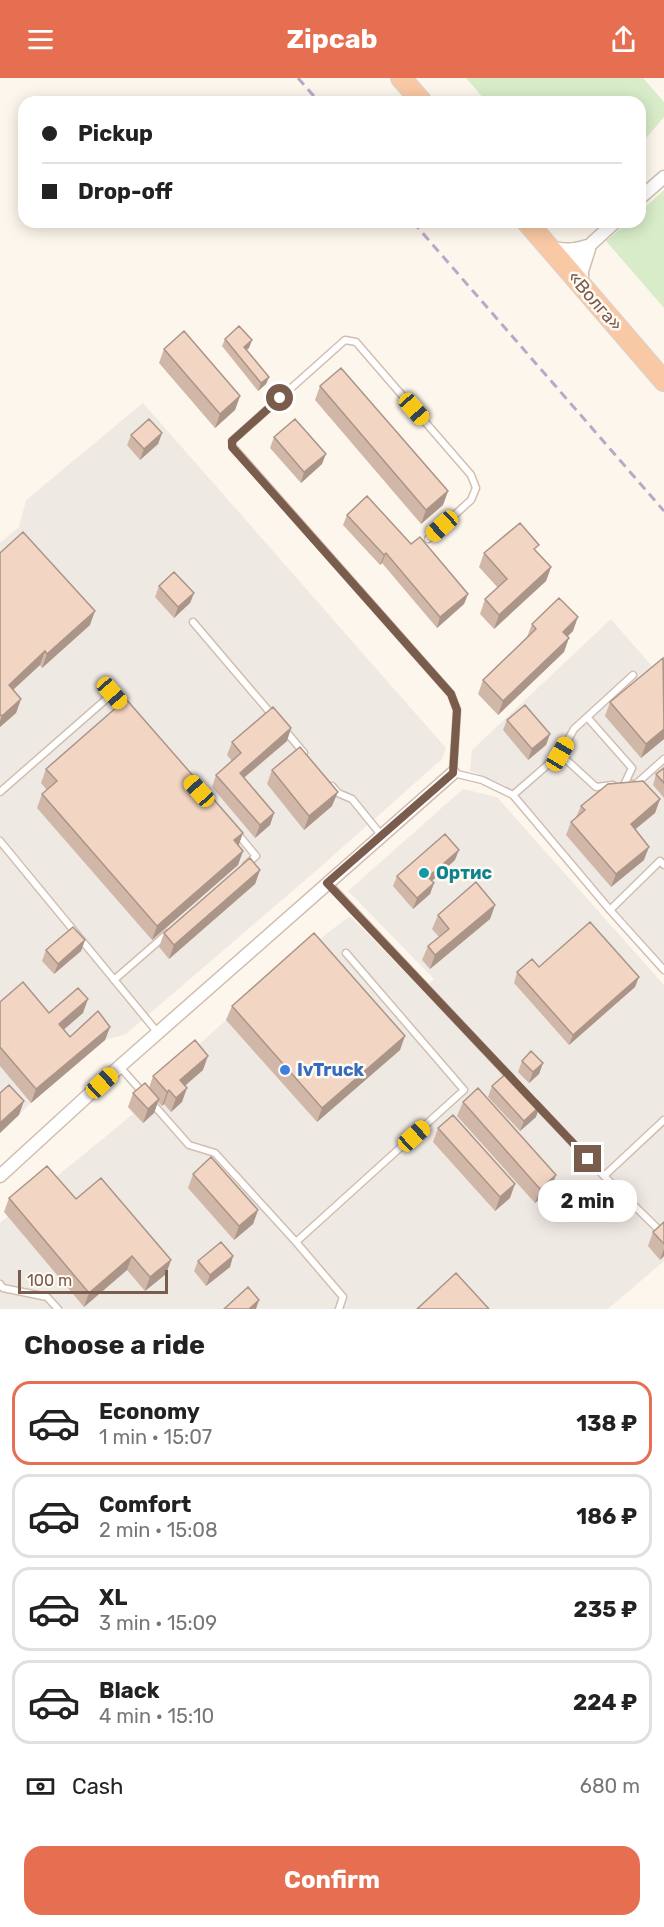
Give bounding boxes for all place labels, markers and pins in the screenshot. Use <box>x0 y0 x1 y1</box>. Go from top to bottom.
place label: Ортис <box>436 862 493 884</box>
marker: Ортис <box>417 866 431 880</box>
place label: IvTruck <box>297 1059 365 1081</box>
marker: IvTruck <box>278 1063 292 1077</box>

